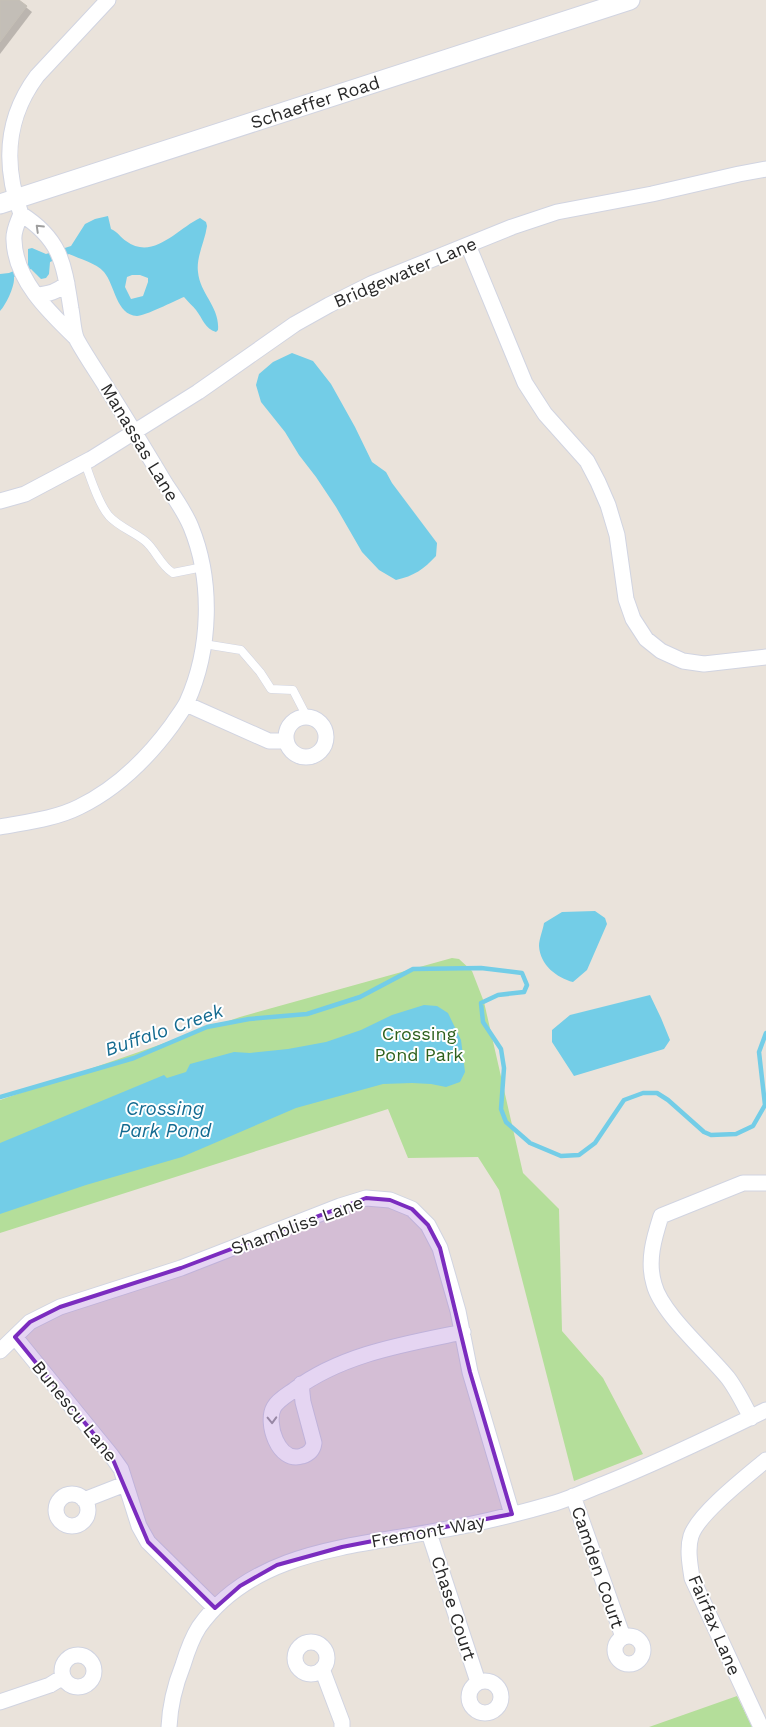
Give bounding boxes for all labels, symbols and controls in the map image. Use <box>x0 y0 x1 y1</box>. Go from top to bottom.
street label: Schaeffer Road <box>248 71 382 133</box>
one-way arrow <box>36 225 45 234</box>
street label: Bridgewater Lane <box>330 232 480 312</box>
street label: Manassas Lane <box>96 379 184 505</box>
water label: Buffalo Creek <box>102 999 227 1061</box>
park label: Crossing Pond Park <box>375 1023 463 1065</box>
water label: Crossing Park Pond <box>119 1097 213 1142</box>
street label: Shambliss Lane <box>228 1191 366 1259</box>
street label: Bunescu Lane <box>28 1356 122 1466</box>
one-way arrow <box>267 1416 278 1424</box>
street label: Camden Court <box>567 1503 629 1631</box>
street label: Fremont Way <box>369 1511 487 1551</box>
street label: Chase Court <box>427 1553 481 1663</box>
street label: Fairfax Lane <box>684 1572 746 1678</box>

